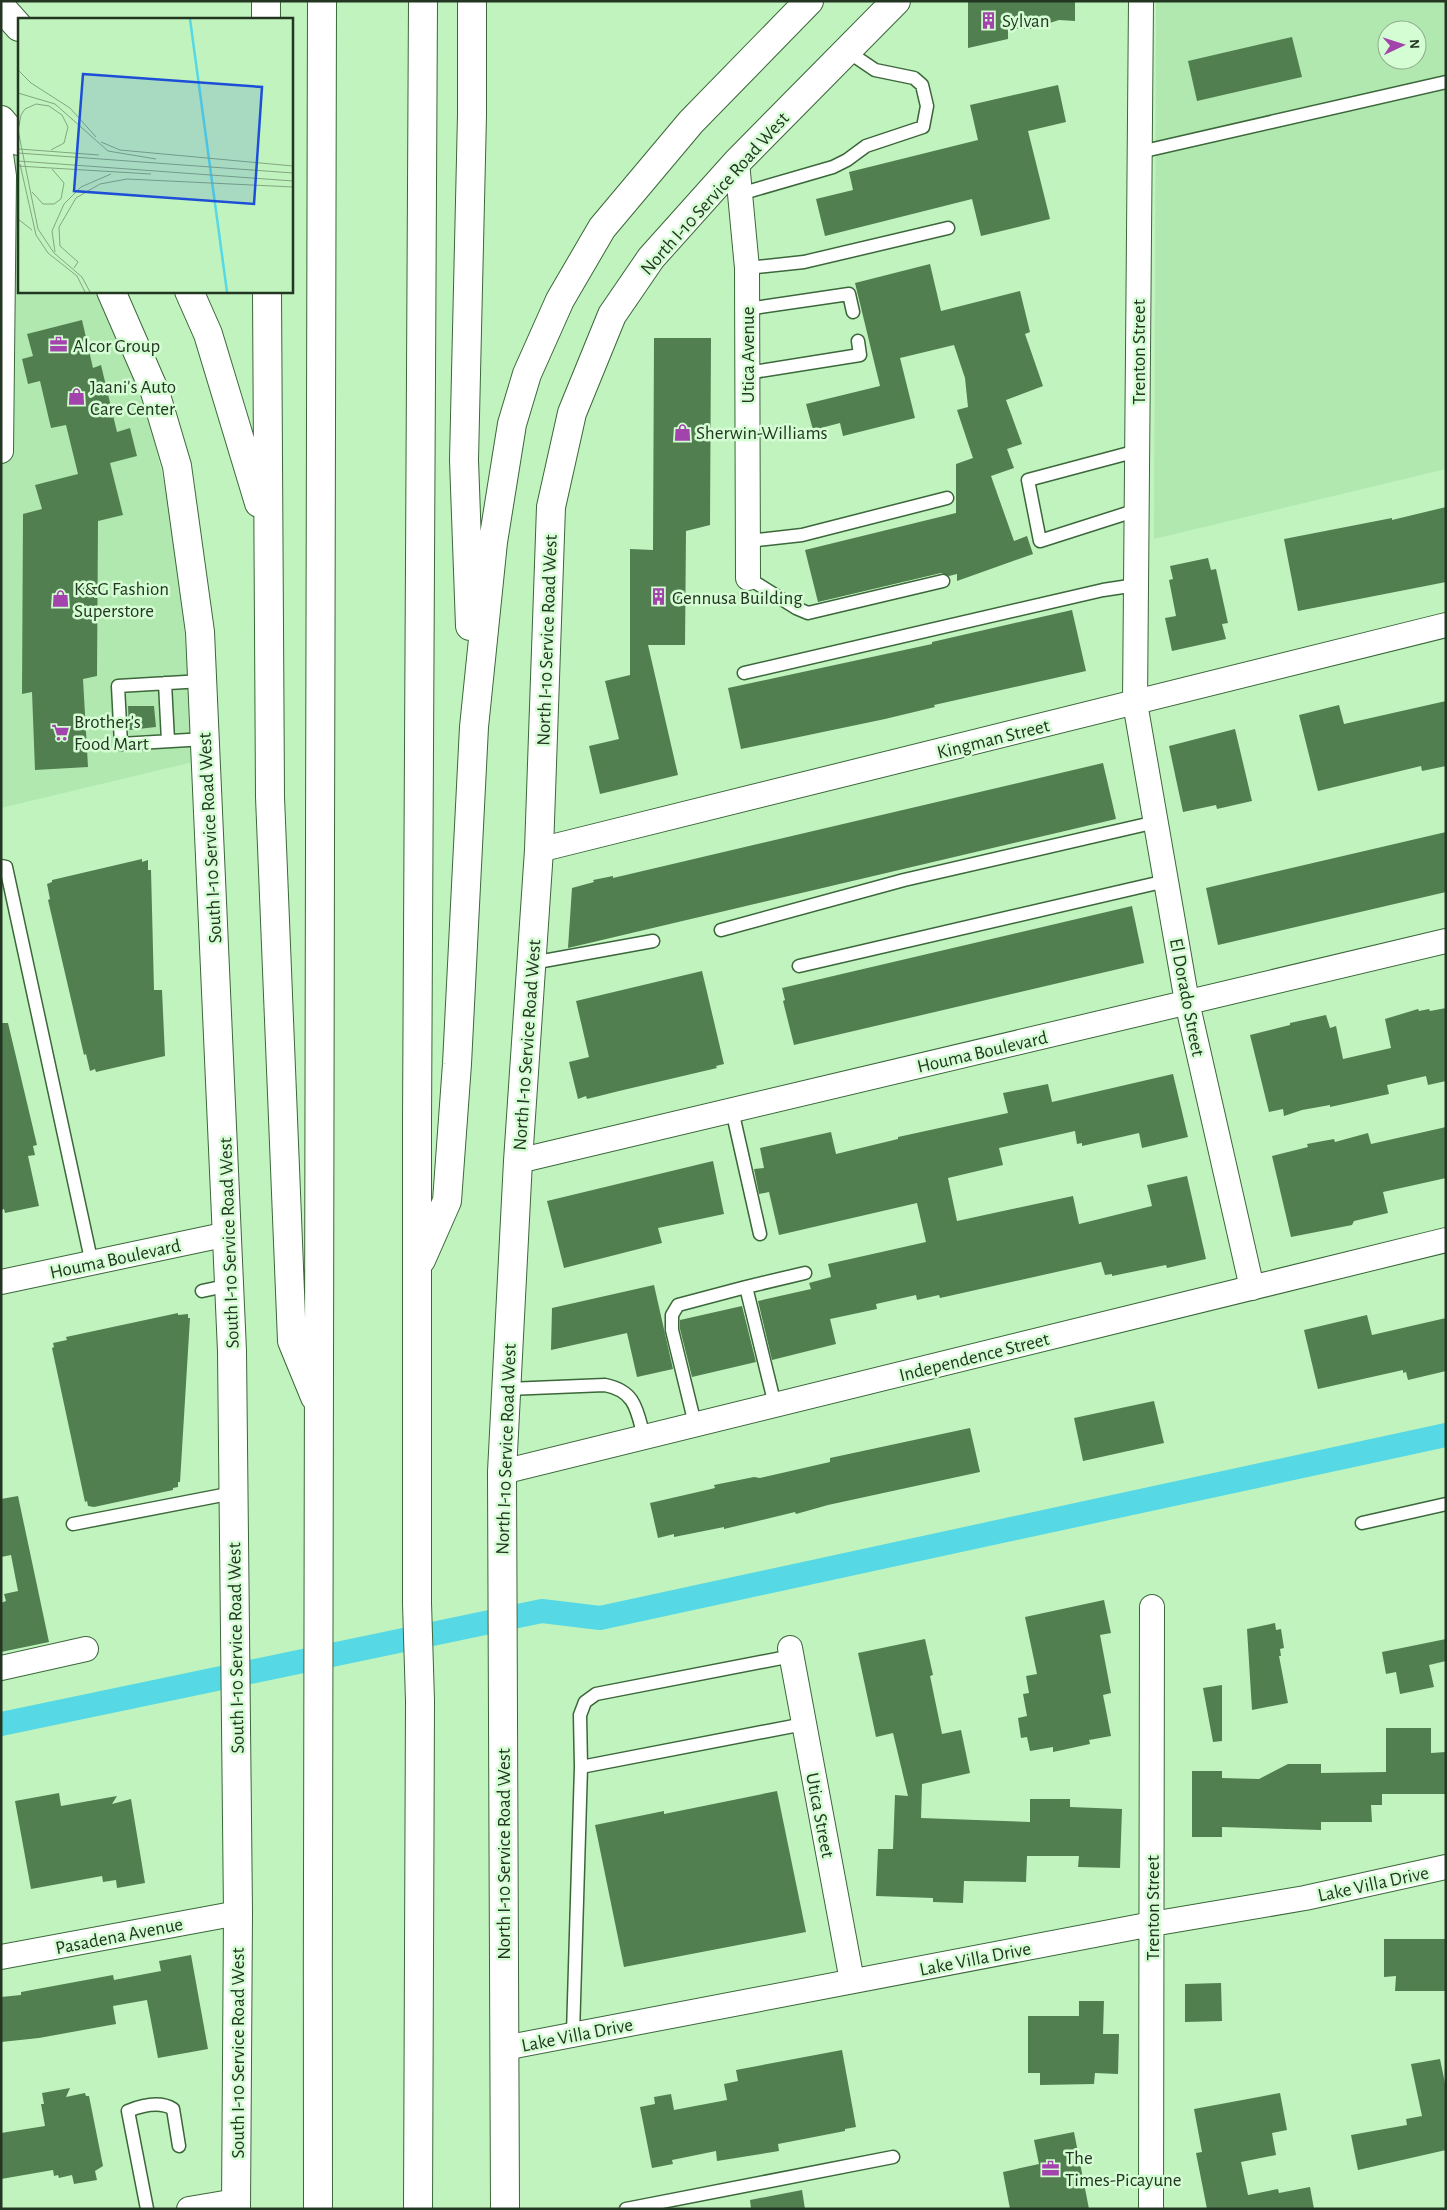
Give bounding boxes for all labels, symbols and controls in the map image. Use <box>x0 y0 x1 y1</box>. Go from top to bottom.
building icon: Sylvan <box>978 10 998 30</box>
place label: Sylvan <box>1002 12 1050 31</box>
inset map <box>18 18 292 292</box>
north arrow <box>1377 20 1427 70</box>
text: N <box>1407 39 1421 50</box>
street label: North I-10 Service Road West <box>637 109 793 279</box>
street label: Trenton Street <box>1130 299 1149 405</box>
street label: Utica Avenue <box>739 307 758 403</box>
office icon: Alcor Group <box>49 335 69 355</box>
place label: Alcor Group <box>73 337 160 356</box>
place label: Jaani's Auto Care Center <box>90 378 176 419</box>
shop icon: Jaani's Auto Care Center <box>66 387 86 407</box>
shop icon: Sherwin-Williams <box>672 422 692 442</box>
place label: Sherwin-Williams <box>696 424 828 443</box>
street label: North I-10 Service Road West <box>534 534 561 746</box>
place label: K&G Fashion Superstore <box>74 580 169 621</box>
building icon: Gennusa Building <box>648 587 668 607</box>
shop icon: K&G Fashion Superstore <box>50 589 70 609</box>
place label: Gennusa Building <box>672 589 803 608</box>
place label: Brother's Food Mart <box>74 713 149 754</box>
street label: Kingman Street <box>935 716 1052 763</box>
supermarket icon: Brother's Food Mart <box>50 722 70 742</box>
street label: South I-10 Service Road West <box>195 732 226 944</box>
street label: El Dorado Street <box>1166 937 1207 1058</box>
street label: North I-10 Service Road West <box>511 939 544 1151</box>
street label: Houma Boulevard <box>915 1028 1050 1077</box>
street label: South I-10 Service Road West <box>216 1137 243 1349</box>
street label: Houma Boulevard <box>48 1236 183 1283</box>
street label: Independence Street <box>897 1330 1051 1385</box>
street label: North I-10 Service Road West <box>493 1343 520 1555</box>
street label: South I-10 Service Road West <box>225 1542 248 1754</box>
street label: North I-10 Service Road West <box>495 1748 514 1960</box>
street label: Utica Street <box>802 1771 837 1859</box>
street label: Trenton Street <box>1144 1855 1163 1961</box>
street label: Lake Villa Drive <box>1316 1863 1431 1906</box>
street label: Pasadena Avenue <box>54 1915 185 1958</box>
street label: Lake Villa Drive <box>918 1939 1033 1980</box>
street label: South I-10 Service Road West <box>229 1947 248 2159</box>
street label: Lake Villa Drive <box>520 2015 635 2056</box>
place label: The Times-Picayune <box>1065 2149 1181 2190</box>
office icon: The Times-Picayune <box>1041 2158 1061 2178</box>

